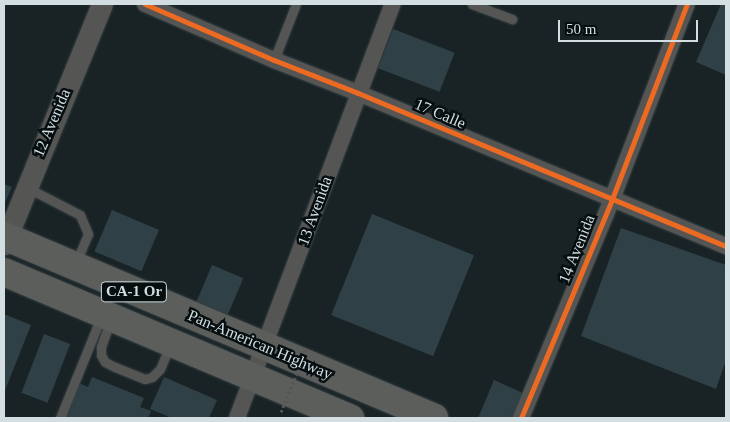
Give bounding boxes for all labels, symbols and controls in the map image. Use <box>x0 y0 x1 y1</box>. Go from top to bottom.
scale bar <box>560 10 700 42</box>
text: 50 m <box>566 21 596 37</box>
street label: 12 Avenida <box>29 86 75 160</box>
street label: 17 Calle <box>412 95 468 133</box>
street label: 13 Avenida <box>293 173 337 249</box>
street label: 14 Avenida <box>554 212 600 286</box>
road number: CA-1 Or <box>100 280 168 304</box>
street label: Pan-American Highway <box>185 306 335 384</box>

